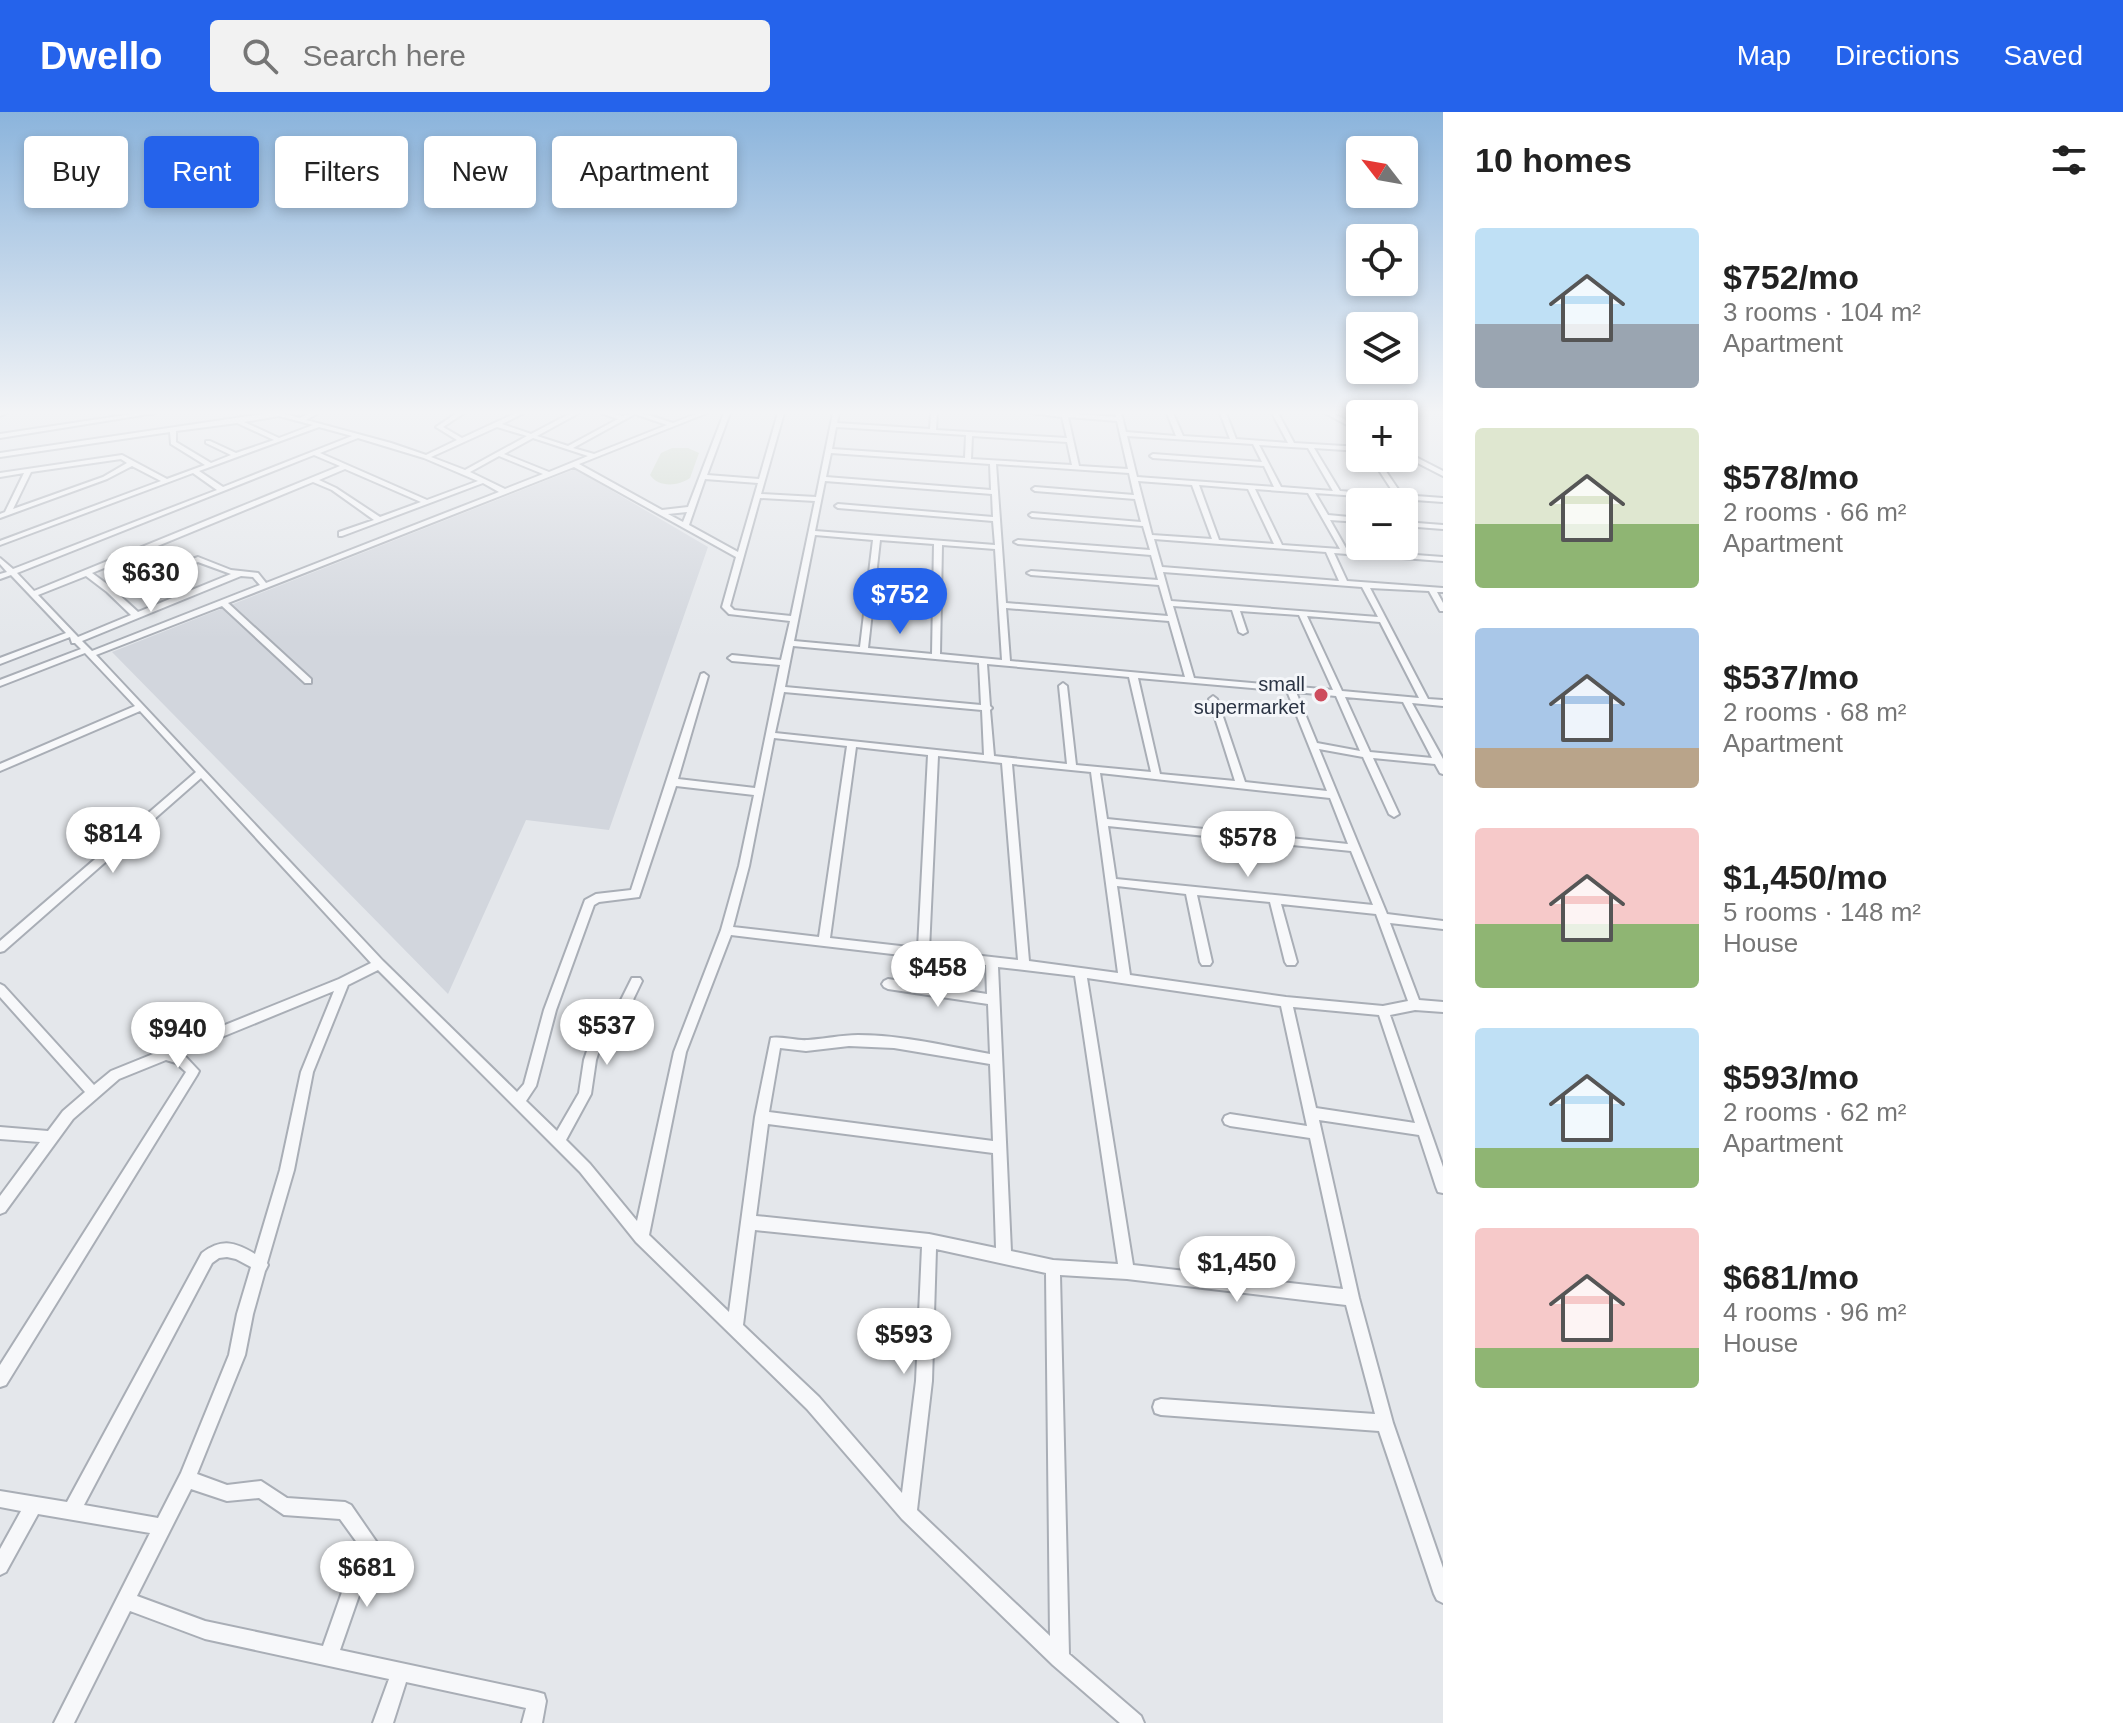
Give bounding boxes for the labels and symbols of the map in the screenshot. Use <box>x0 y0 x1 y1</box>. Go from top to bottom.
north arrow <box>1346 136 1418 208</box>
pin: $630 <box>104 546 198 614</box>
pin: $752 <box>853 568 947 636</box>
place label: small supermarket <box>1194 673 1305 718</box>
marker: small supermarket <box>1312 686 1330 704</box>
pin: $814 <box>66 807 160 875</box>
pin: $578 <box>1201 811 1295 879</box>
pin: $458 <box>891 941 985 1009</box>
pin: $537 <box>560 999 654 1067</box>
pin: $940 <box>131 1002 225 1070</box>
pin: $1,450 <box>1172 1236 1302 1304</box>
pin: $593 <box>857 1308 951 1376</box>
pin: $681 <box>320 1541 414 1609</box>

